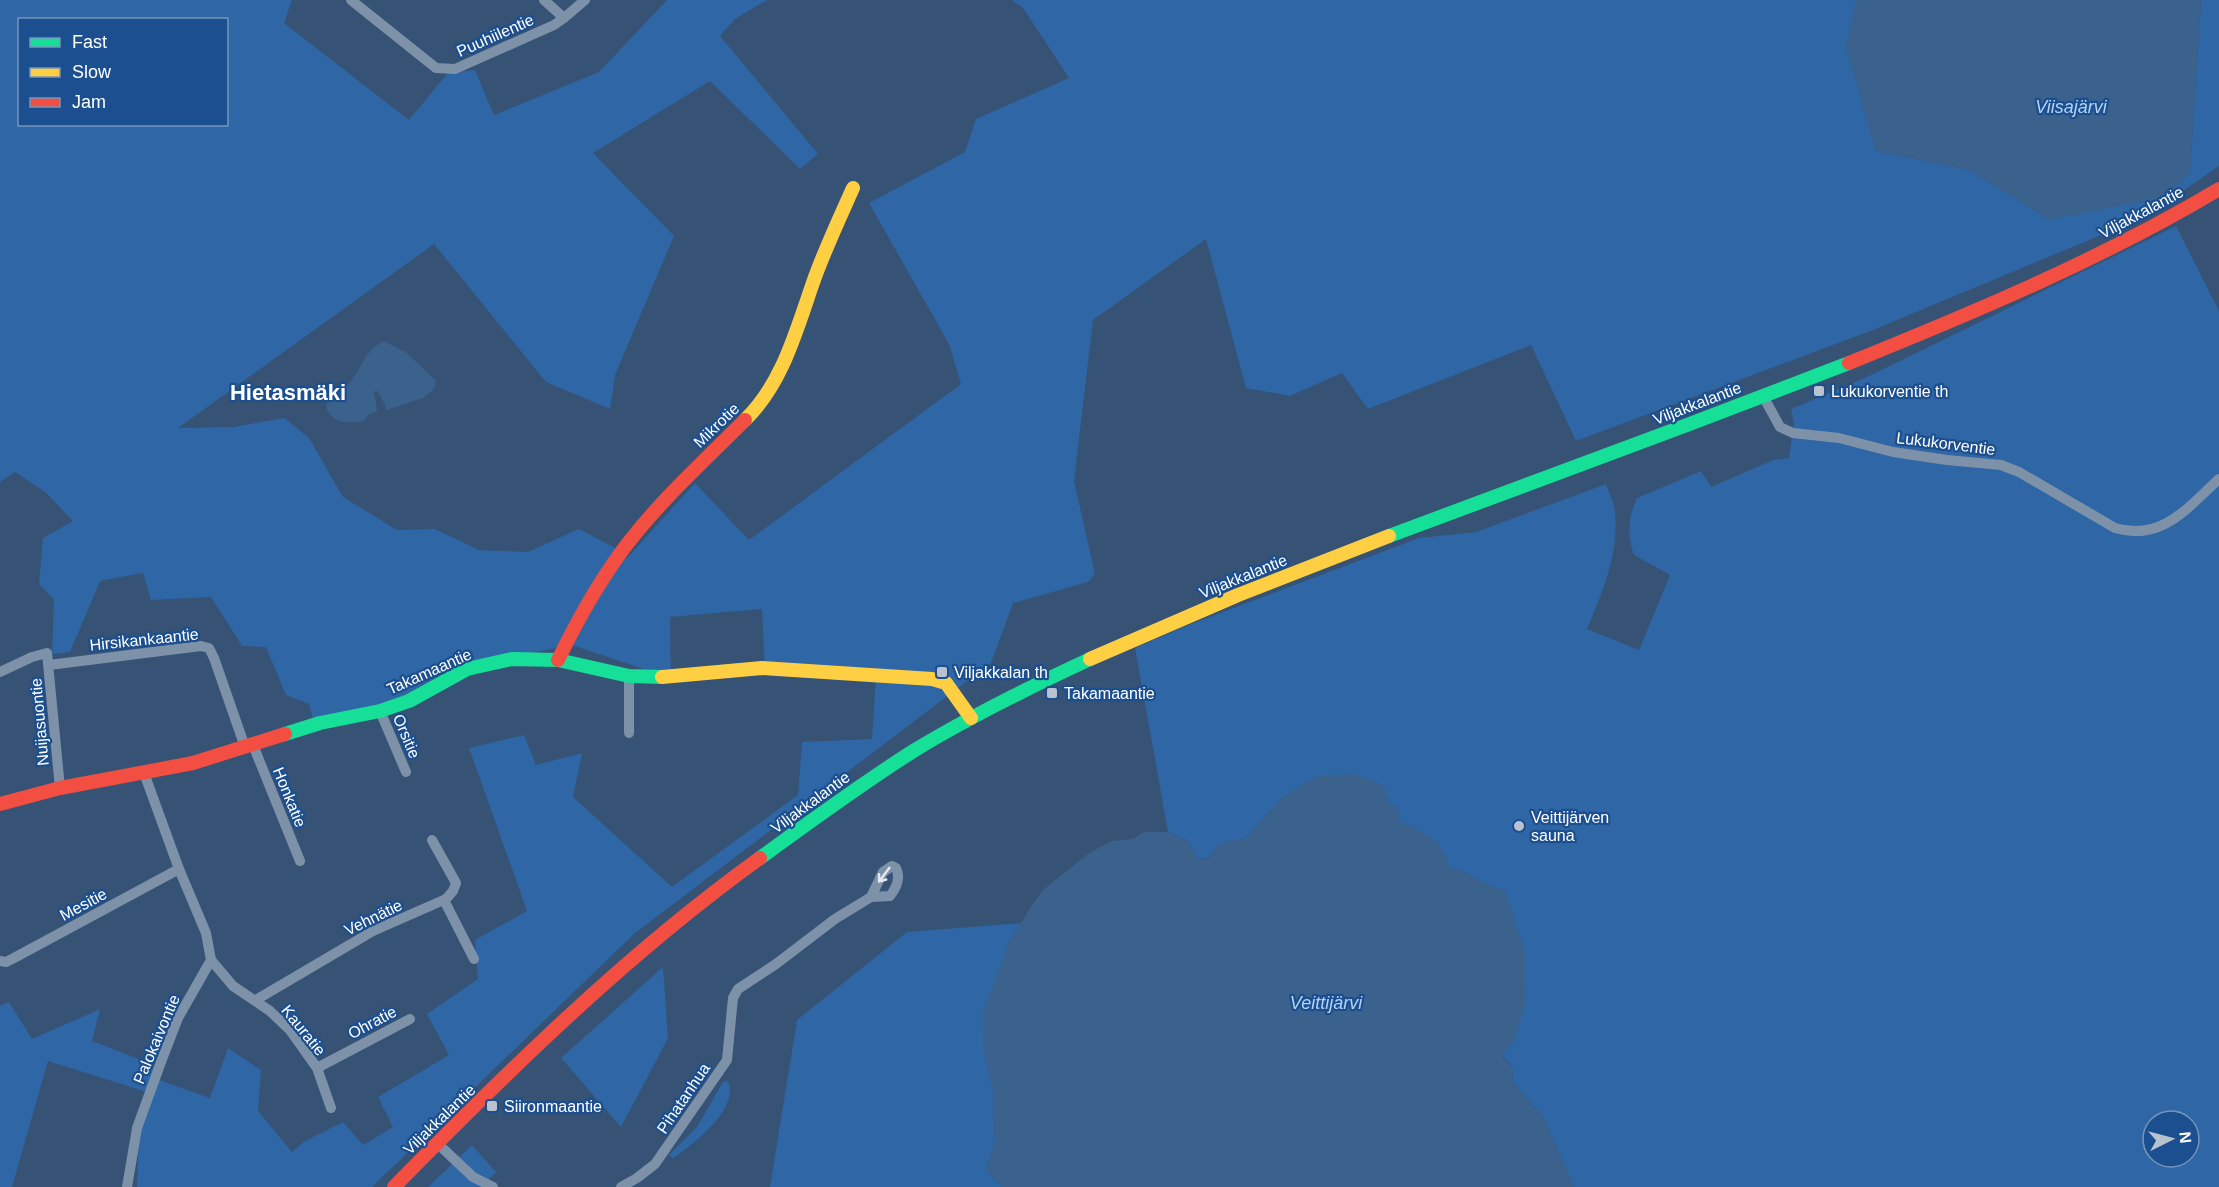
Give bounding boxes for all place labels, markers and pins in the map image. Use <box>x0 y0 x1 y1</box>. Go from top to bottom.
place label: Lukukorventie th <box>1831 383 1948 400</box>
marker: Lukukorventie th <box>1812 384 1826 398</box>
place label: Viljakkalan th <box>954 664 1048 681</box>
marker: Viljakkalan th <box>935 665 949 679</box>
place label: Takamaantie <box>1064 685 1155 702</box>
marker: Takamaantie <box>1045 686 1059 700</box>
place label: Veittijärven sauna <box>1531 809 1609 844</box>
marker: Veittijärven sauna <box>1512 819 1526 833</box>
place label: Siironmaantie <box>504 1098 602 1115</box>
marker: Siironmaantie <box>485 1099 499 1113</box>

